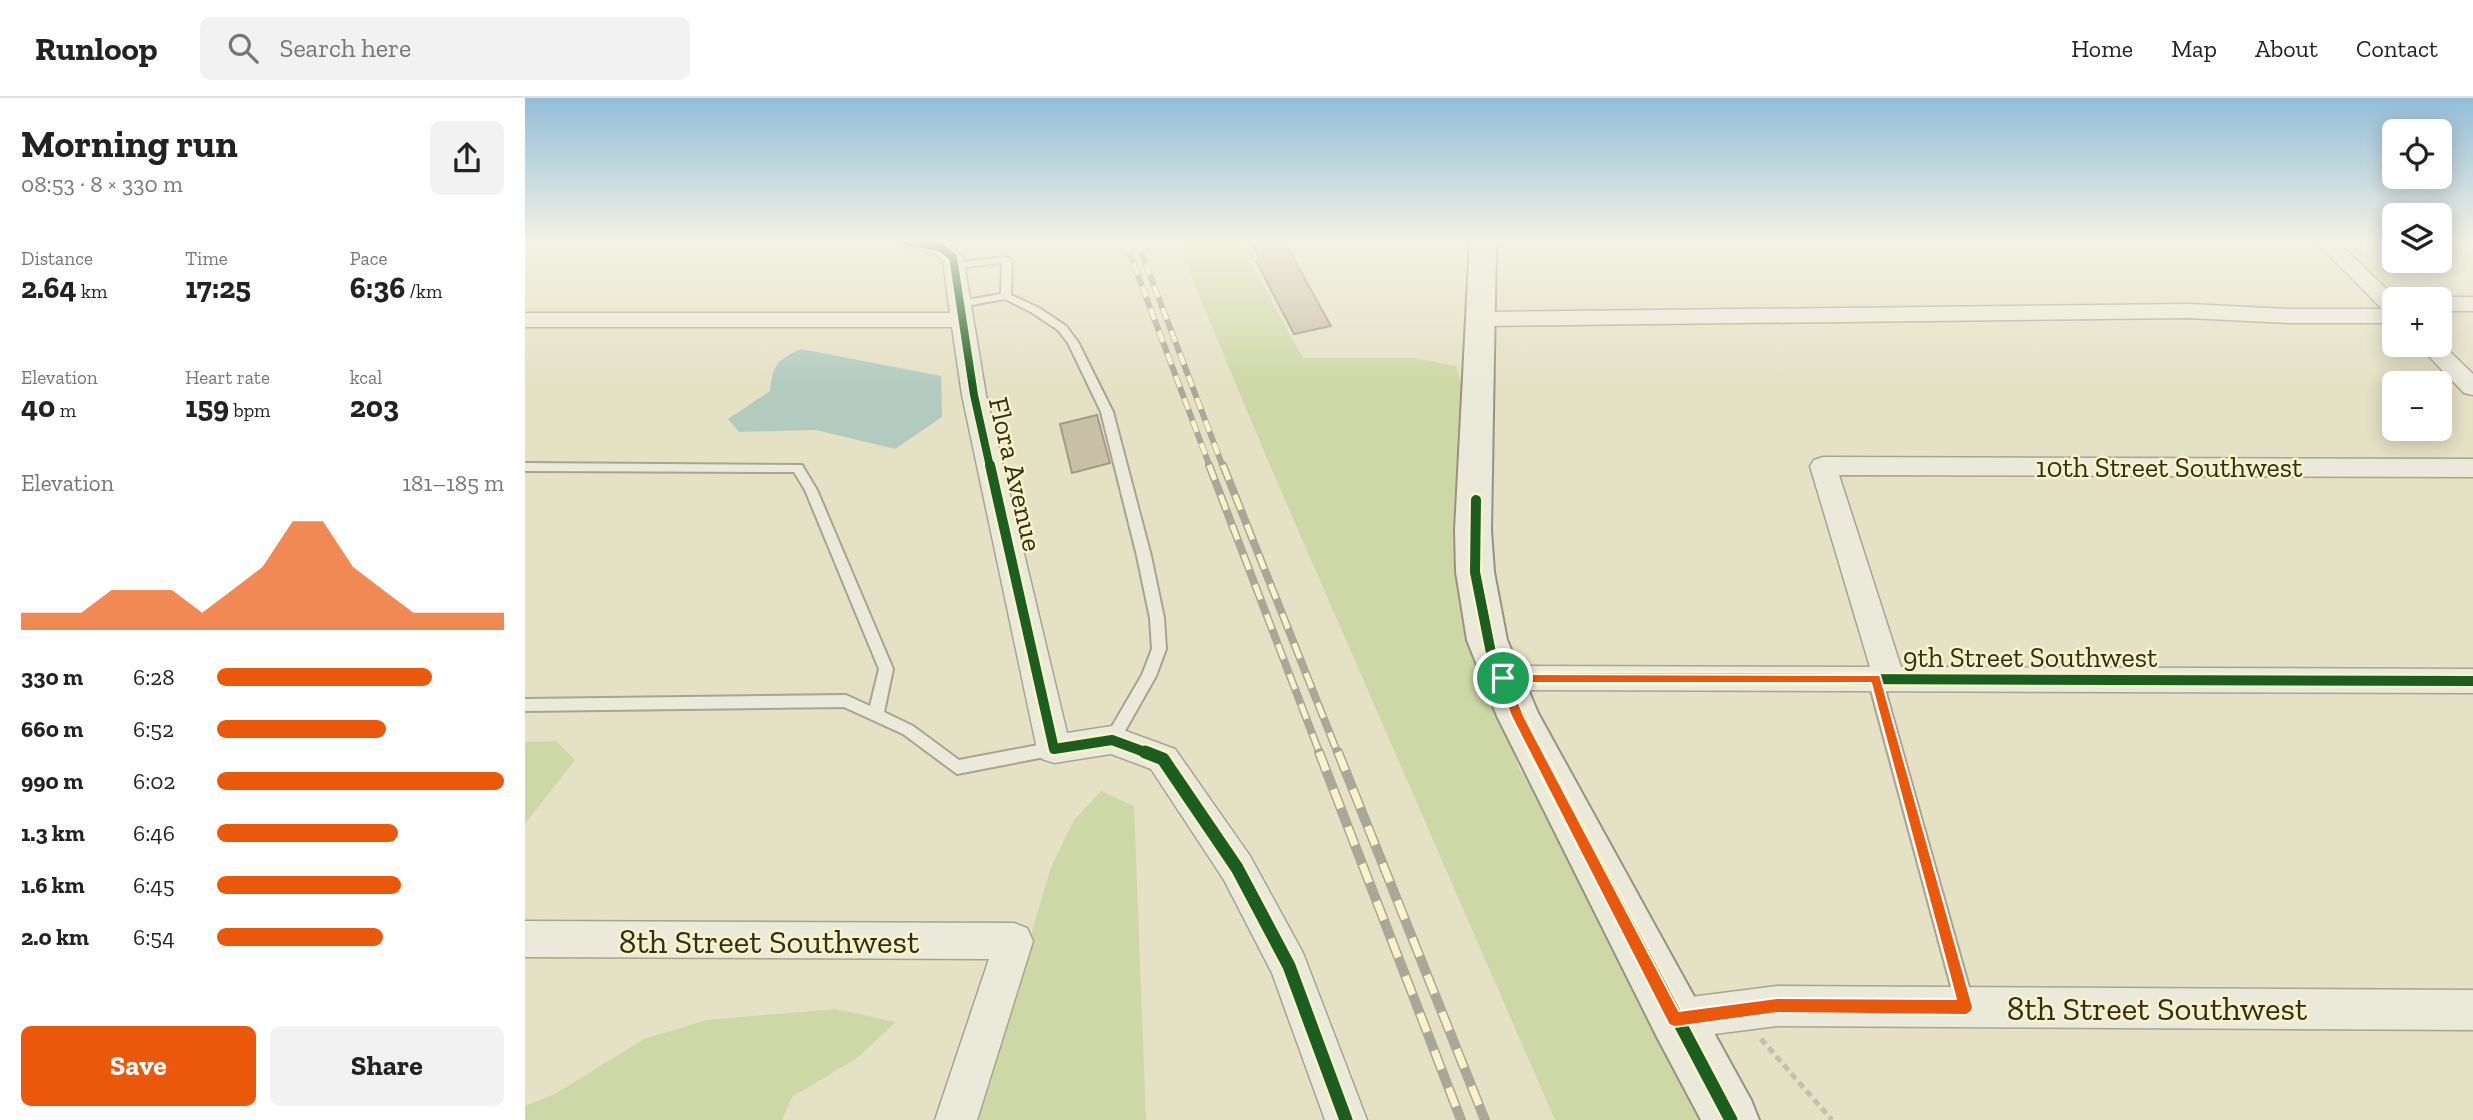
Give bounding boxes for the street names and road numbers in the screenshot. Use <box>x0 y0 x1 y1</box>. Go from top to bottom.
street label: Flora Avenue <box>982 394 1049 554</box>
street label: 10th Street Southwest <box>2036 451 2303 484</box>
street label: 9th Street Southwest <box>1903 641 2158 674</box>
street label: 8th Street Southwest <box>619 922 920 961</box>
street label: 8th Street Southwest <box>2007 989 2308 1028</box>

